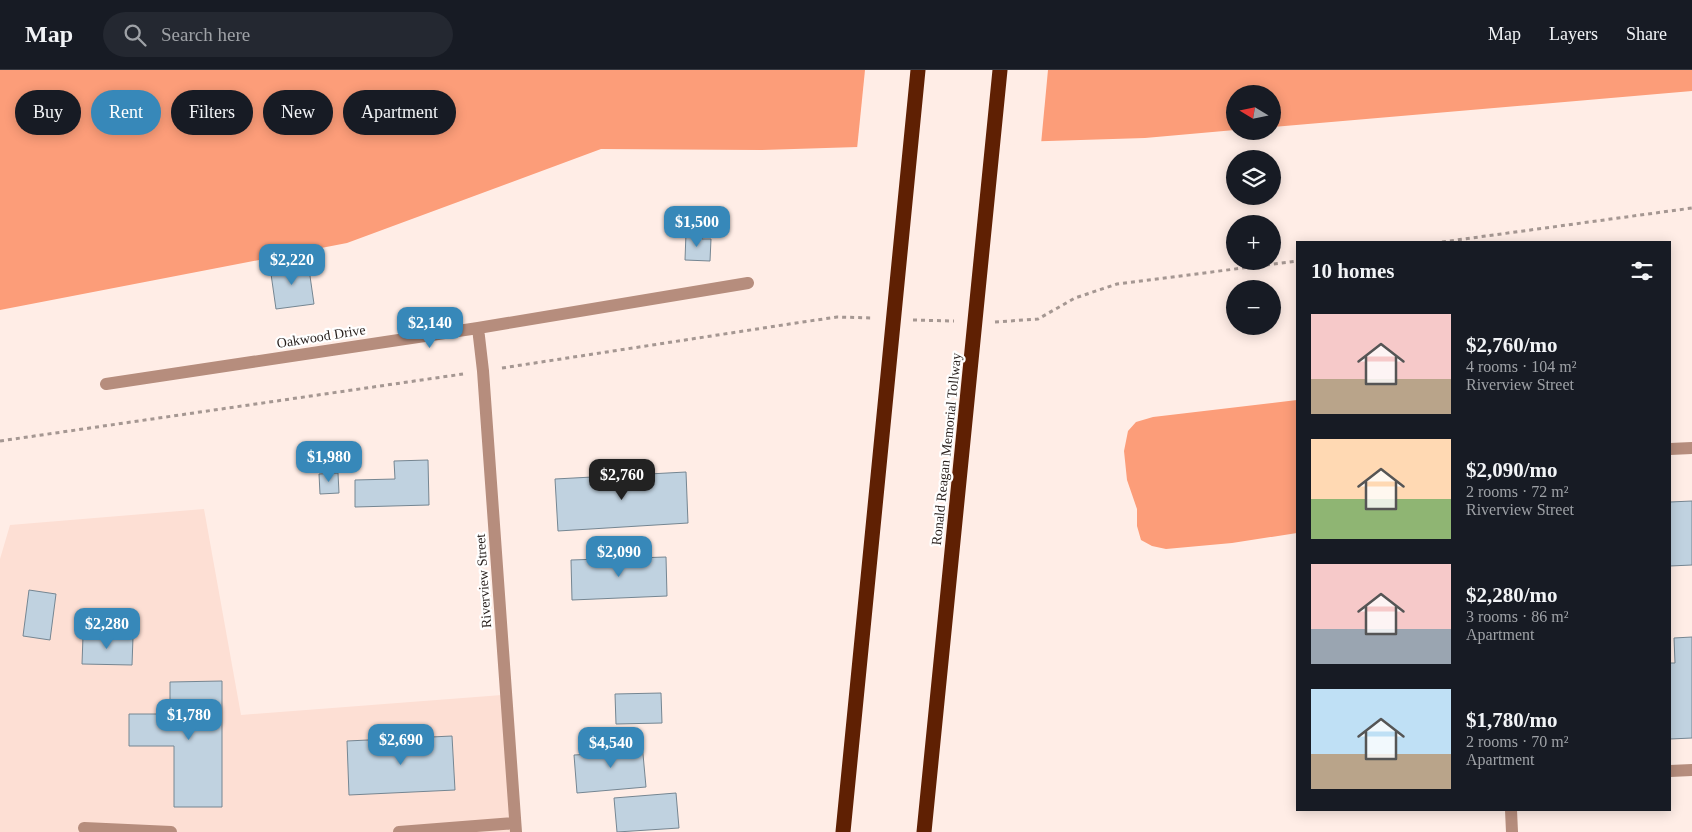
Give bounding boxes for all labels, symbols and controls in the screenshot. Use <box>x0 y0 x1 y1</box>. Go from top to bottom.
search box <box>103 12 453 57</box>
text: Map <box>25 21 73 47</box>
icon: search <box>121 21 149 49</box>
text: Search here <box>161 24 250 45</box>
text: Map <box>1488 24 1521 44</box>
text: Layers <box>1549 24 1598 44</box>
text: Share <box>1626 24 1667 44</box>
north arrow <box>1226 85 1281 140</box>
map controls <box>1226 85 1281 335</box>
chip: Buy <box>15 90 81 135</box>
chip: Rent <box>91 90 161 135</box>
chip: Filters <box>171 90 253 135</box>
chip: New <box>263 90 333 135</box>
chip: Apartment <box>343 90 456 135</box>
button: layers <box>1226 150 1281 205</box>
pin: $1,500 <box>656 206 738 248</box>
text: $1,500 <box>675 213 719 230</box>
button: + <box>1226 215 1281 270</box>
pin: $2,220 <box>251 244 333 286</box>
text: $2,220 <box>270 251 314 268</box>
icon: filters <box>1628 257 1656 285</box>
text: 10 homes <box>1311 259 1394 283</box>
button: − <box>1226 280 1281 335</box>
pin: $2,140 <box>389 306 471 349</box>
text: $2,140 <box>408 314 452 331</box>
street label: Oakwood Drive <box>276 322 367 351</box>
text: $2,760/mo <box>1466 333 1558 357</box>
icon: home <box>1351 334 1411 394</box>
street label: Ronald Reagan Memorial Tollway <box>929 352 964 546</box>
text: 4 rooms · 104 m² <box>1466 358 1577 375</box>
text: Riverview Street <box>1466 376 1574 393</box>
pin: $1,980 <box>288 440 370 483</box>
text: $1,980 <box>307 448 351 465</box>
pin: $2,760 <box>581 458 663 501</box>
text: $2,090/mo <box>1466 458 1558 482</box>
icon: home <box>1351 459 1411 519</box>
text: $2,760 <box>600 466 644 483</box>
text: 2 rooms · 72 m² <box>1466 483 1569 500</box>
text: Riverview Street <box>1466 501 1574 518</box>
street label: Riverview Street <box>473 533 494 629</box>
pin: $2,090 <box>578 536 660 578</box>
text: $2,090 <box>597 543 641 560</box>
text: $2,280/mo <box>1466 583 1558 607</box>
icon: home <box>1351 584 1411 644</box>
pin: $2,280 <box>66 608 148 650</box>
text: 3 rooms · 86 m² <box>1466 608 1569 625</box>
text: $2,280 <box>85 615 129 632</box>
text: Apartment <box>1466 626 1534 643</box>
pin: $1,780 <box>148 698 230 741</box>
text: $1,780 <box>167 706 211 723</box>
text: $1,780/mo <box>1466 708 1558 732</box>
icon: home <box>1351 709 1411 769</box>
pin: $2,690 <box>360 724 442 766</box>
pin: $4,540 <box>570 726 652 769</box>
text: $2,690 <box>379 731 423 748</box>
text: 2 rooms · 70 m² <box>1466 733 1569 750</box>
text: $4,540 <box>589 734 633 751</box>
text: Apartment <box>1466 751 1534 768</box>

